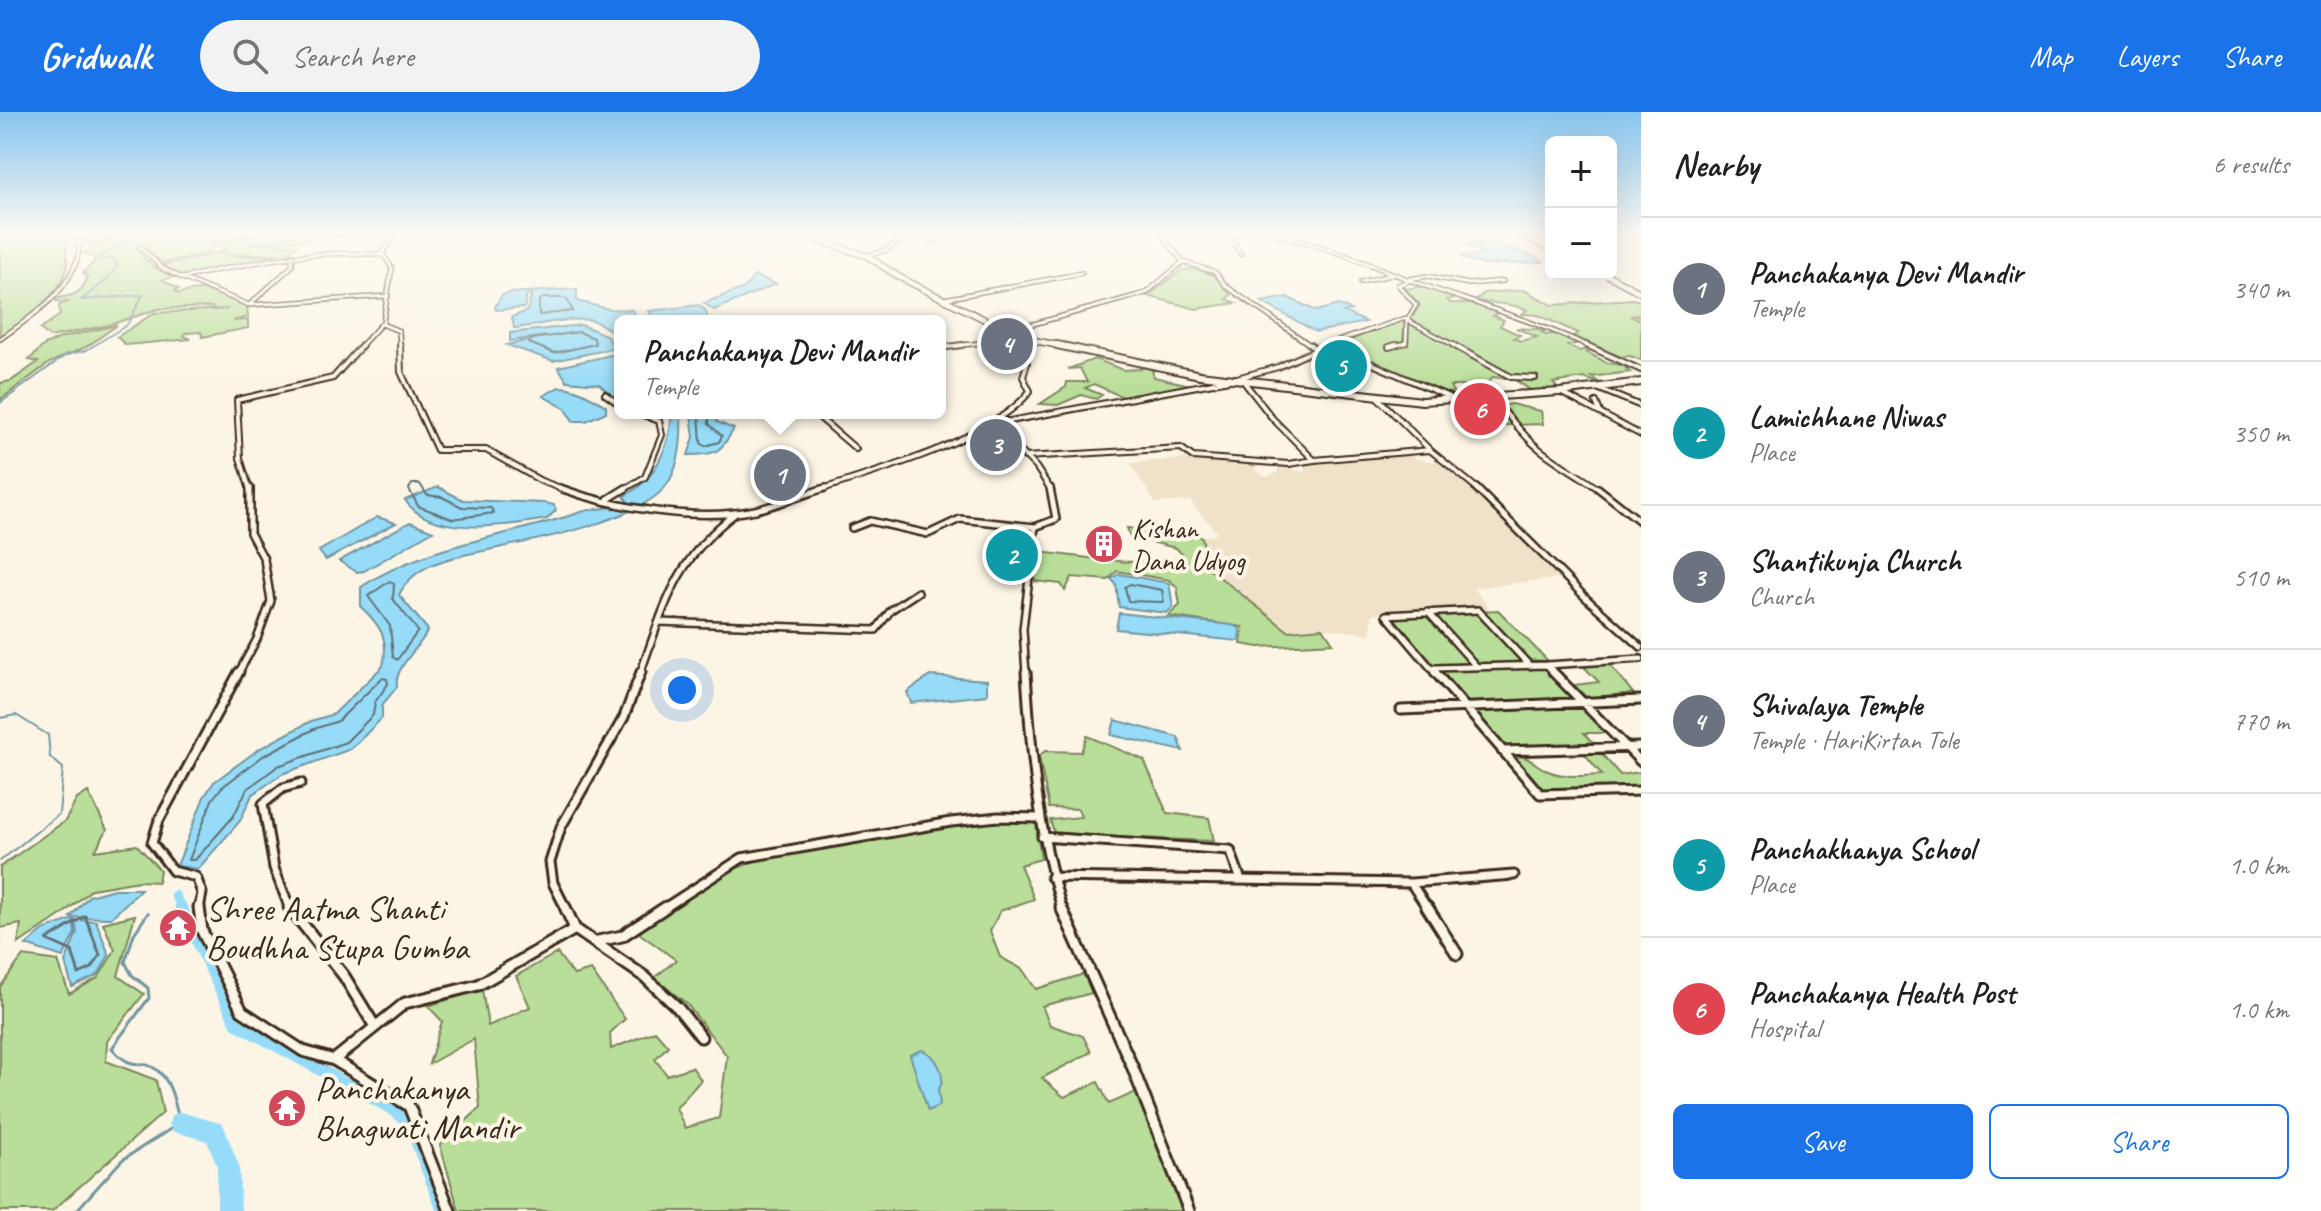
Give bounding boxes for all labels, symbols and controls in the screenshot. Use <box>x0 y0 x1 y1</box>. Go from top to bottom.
search box <box>200 20 760 92</box>
text: Gridwalk <box>40 33 152 80</box>
icon: search <box>228 34 272 78</box>
text: Search here <box>292 37 414 75</box>
text: Map <box>2030 39 2073 74</box>
text: Layers <box>2117 39 2178 74</box>
text: Share <box>2222 39 2281 74</box>
map controls <box>1545 136 1617 280</box>
button: + <box>1545 136 1617 208</box>
text: Nearby <box>1673 143 1759 186</box>
text: 6 results <box>2213 148 2289 181</box>
button: − <box>1545 208 1617 280</box>
text: Panchakanya Devi Mandir <box>1749 254 2023 292</box>
text: 1 <box>1693 273 1705 306</box>
text: 340 m <box>2233 273 2289 306</box>
text: Temple <box>1749 292 1804 325</box>
pin: 4 <box>981 314 1033 374</box>
popup <box>614 315 946 419</box>
text: Panchakanya Devi Mandir <box>643 332 917 370</box>
pin: 5 <box>1315 336 1367 396</box>
text: Temple <box>643 370 698 403</box>
pin: 6 <box>1454 379 1506 439</box>
text: Lamichhane Niwas <box>1749 398 1944 436</box>
pin: 3 <box>970 415 1022 475</box>
text: 2 <box>1693 417 1705 450</box>
text: 350 m <box>2233 417 2289 450</box>
text: Place <box>1749 436 1795 469</box>
pin: 1 <box>754 445 806 505</box>
place label: Kishan Dana Udyog <box>1132 511 1246 578</box>
building icon: Kishan Dana Udyog <box>1083 523 1125 565</box>
pin: 2 <box>986 525 1038 585</box>
text: Shantikunja Church <box>1749 542 1961 580</box>
text: 3 <box>1693 561 1705 594</box>
text: 510 m <box>2233 561 2289 594</box>
text: Church <box>1749 580 1814 613</box>
your location <box>662 670 702 710</box>
text: Shivalaya Temple <box>1749 686 1922 724</box>
text: 4 <box>1693 705 1705 738</box>
text: 770 m <box>2233 705 2289 738</box>
text: Temple · HariKirtan Tole <box>1749 724 1959 757</box>
text: Panchakhanya School <box>1749 830 1975 868</box>
text: 5 <box>1693 849 1705 882</box>
text: 1.0 km <box>2229 849 2289 882</box>
text: Place <box>1749 868 1795 901</box>
place label: Shree Aatma Shanti Boudhha Stupa Gumba <box>206 887 470 969</box>
temple icon: Shree Aatma Shanti Boudhha Stupa Gumba <box>157 907 199 949</box>
text: Panchakanya Health Post <box>1749 974 2015 1012</box>
text: 6 <box>1693 993 1705 1026</box>
text: 1.0 km <box>2229 993 2289 1026</box>
text: Hospital <box>1749 1012 1820 1045</box>
place label: Panchakanya Bhagwati Mandir <box>315 1067 523 1149</box>
temple icon: Panchakanya Bhagwati Mandir <box>266 1087 308 1129</box>
button: Save <box>1673 1104 1973 1179</box>
button: Share <box>1989 1104 2289 1179</box>

